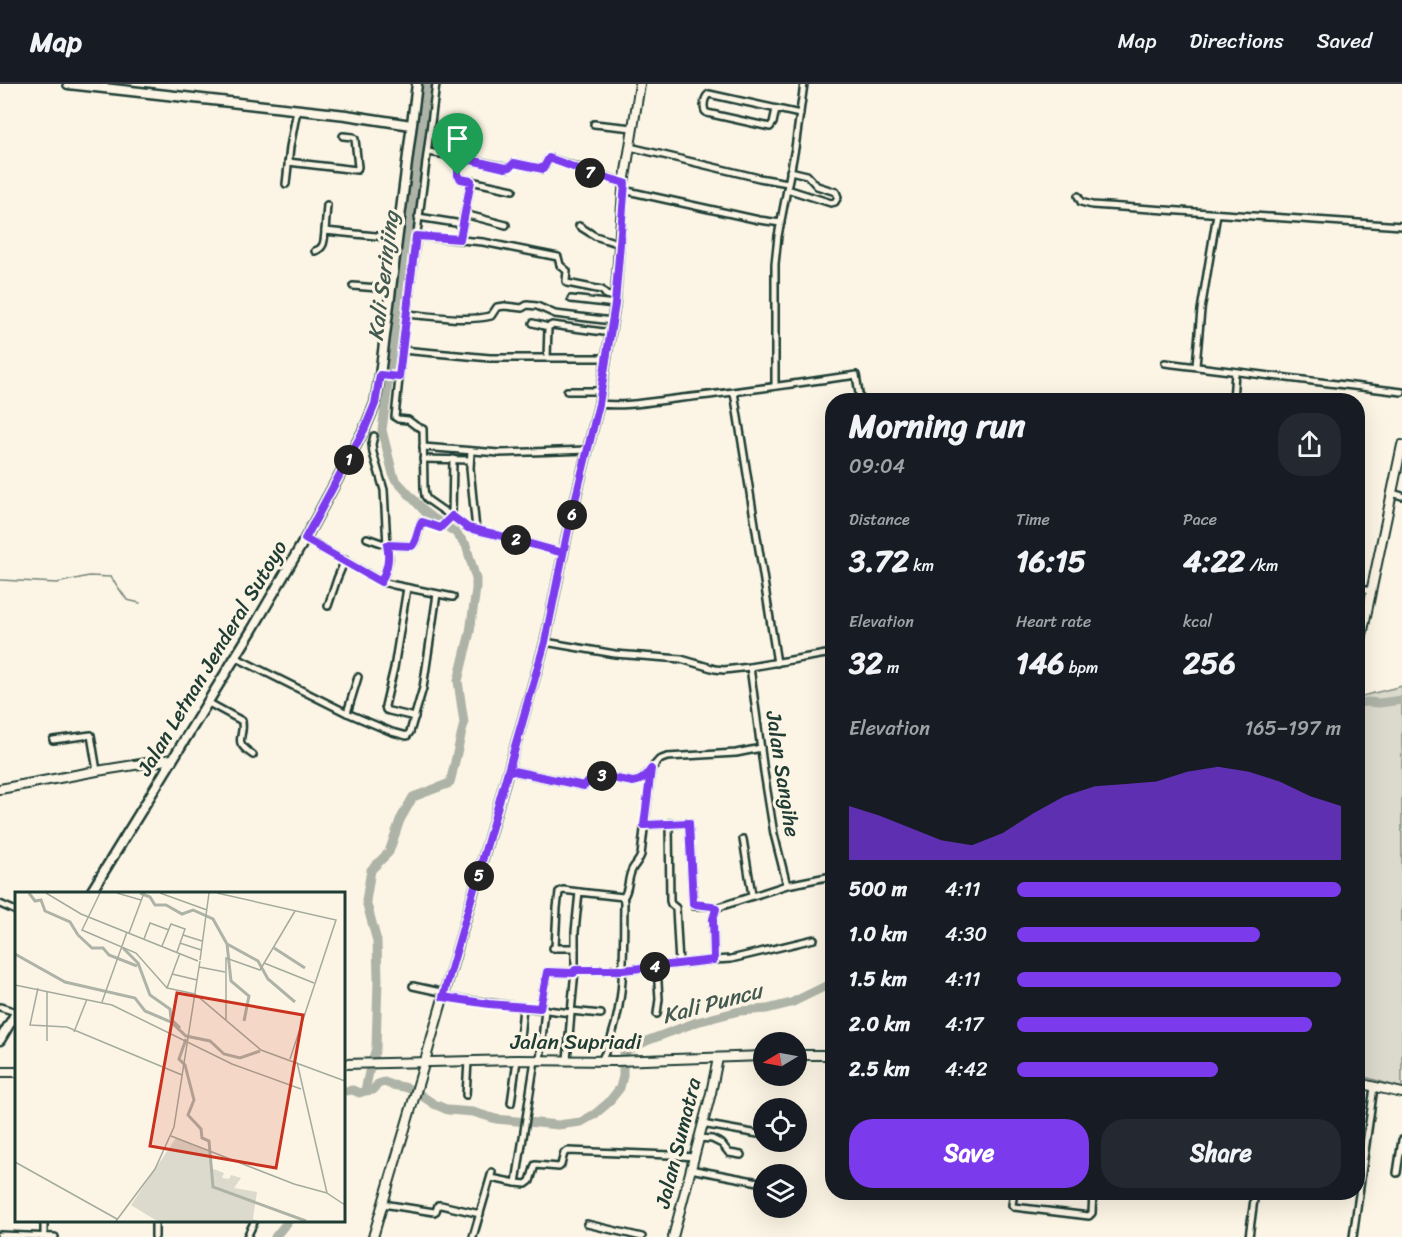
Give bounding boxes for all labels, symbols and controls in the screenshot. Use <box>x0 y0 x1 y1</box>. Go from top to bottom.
text: Map <box>30 17 82 66</box>
text: Map <box>1118 22 1156 60</box>
text: Directions <box>1189 22 1284 60</box>
text: Saved <box>1317 22 1372 60</box>
pin <box>432 113 483 175</box>
icon: arrive <box>441 122 474 155</box>
pin: 7 <box>575 158 605 188</box>
text: 7 <box>585 158 595 187</box>
water label: Kali Serinjing <box>356 207 411 343</box>
text: Morning run <box>849 397 1025 455</box>
button: share <box>1278 413 1341 476</box>
pin: 1 <box>334 445 364 475</box>
text: 1 <box>346 445 352 474</box>
text: 09:04 <box>849 449 905 484</box>
pin: 6 <box>557 500 587 530</box>
text: 6 <box>567 500 577 529</box>
text: Distance <box>849 505 910 534</box>
text: Time <box>1016 505 1050 534</box>
text: Pace <box>1183 505 1217 534</box>
pin: 2 <box>501 525 531 555</box>
text: 2 <box>511 525 521 554</box>
street label: Jalan Letnan Jenderal Sutoyo <box>126 532 298 784</box>
text: 3.72 <box>849 534 909 588</box>
text: 16:15 <box>1016 534 1086 588</box>
text: 4:22 <box>1183 534 1245 588</box>
text: km <box>909 551 934 580</box>
text: /km <box>1245 551 1278 580</box>
text: Elevation <box>849 607 914 636</box>
text: Heart rate <box>1016 607 1091 636</box>
text: kcal <box>1183 607 1212 636</box>
text: 32 <box>849 636 883 690</box>
text: 146 <box>1016 636 1065 690</box>
text: 256 <box>1183 636 1236 690</box>
text: m <box>883 653 899 682</box>
text: bpm <box>1065 653 1098 682</box>
street label: Jalan Sangihe <box>754 707 812 840</box>
text: Elevation <box>849 711 930 746</box>
text: 165–197 m <box>1245 711 1341 746</box>
pin: 3 <box>587 761 617 791</box>
text: 3 <box>598 761 606 790</box>
pin: 5 <box>464 861 494 891</box>
text: 5 <box>474 861 484 890</box>
text: 500 m <box>849 872 907 907</box>
text: 4:11 <box>945 872 981 907</box>
inset map <box>15 892 345 1222</box>
text: 1.0 km <box>849 917 907 952</box>
text: 4:30 <box>945 917 987 952</box>
pin: 4 <box>640 952 670 982</box>
text: 4 <box>650 952 660 981</box>
text: 1.5 km <box>849 962 907 997</box>
text: 4:11 <box>945 962 981 997</box>
water label: Kali Puncu <box>658 970 769 1035</box>
text: 2.0 km <box>849 1007 910 1042</box>
text: 4:17 <box>945 1007 984 1042</box>
street label: Jalan Supriadi <box>509 1023 643 1061</box>
north arrow <box>753 1032 807 1086</box>
map controls <box>753 1032 807 1218</box>
text: 2.5 km <box>849 1052 910 1087</box>
text: 4:42 <box>945 1052 988 1087</box>
street label: Jalan Sumatra <box>643 1073 713 1213</box>
button: locate <box>753 1098 807 1152</box>
button: Save <box>849 1119 1089 1188</box>
button: Share <box>1101 1119 1341 1188</box>
button: layers <box>753 1164 807 1218</box>

